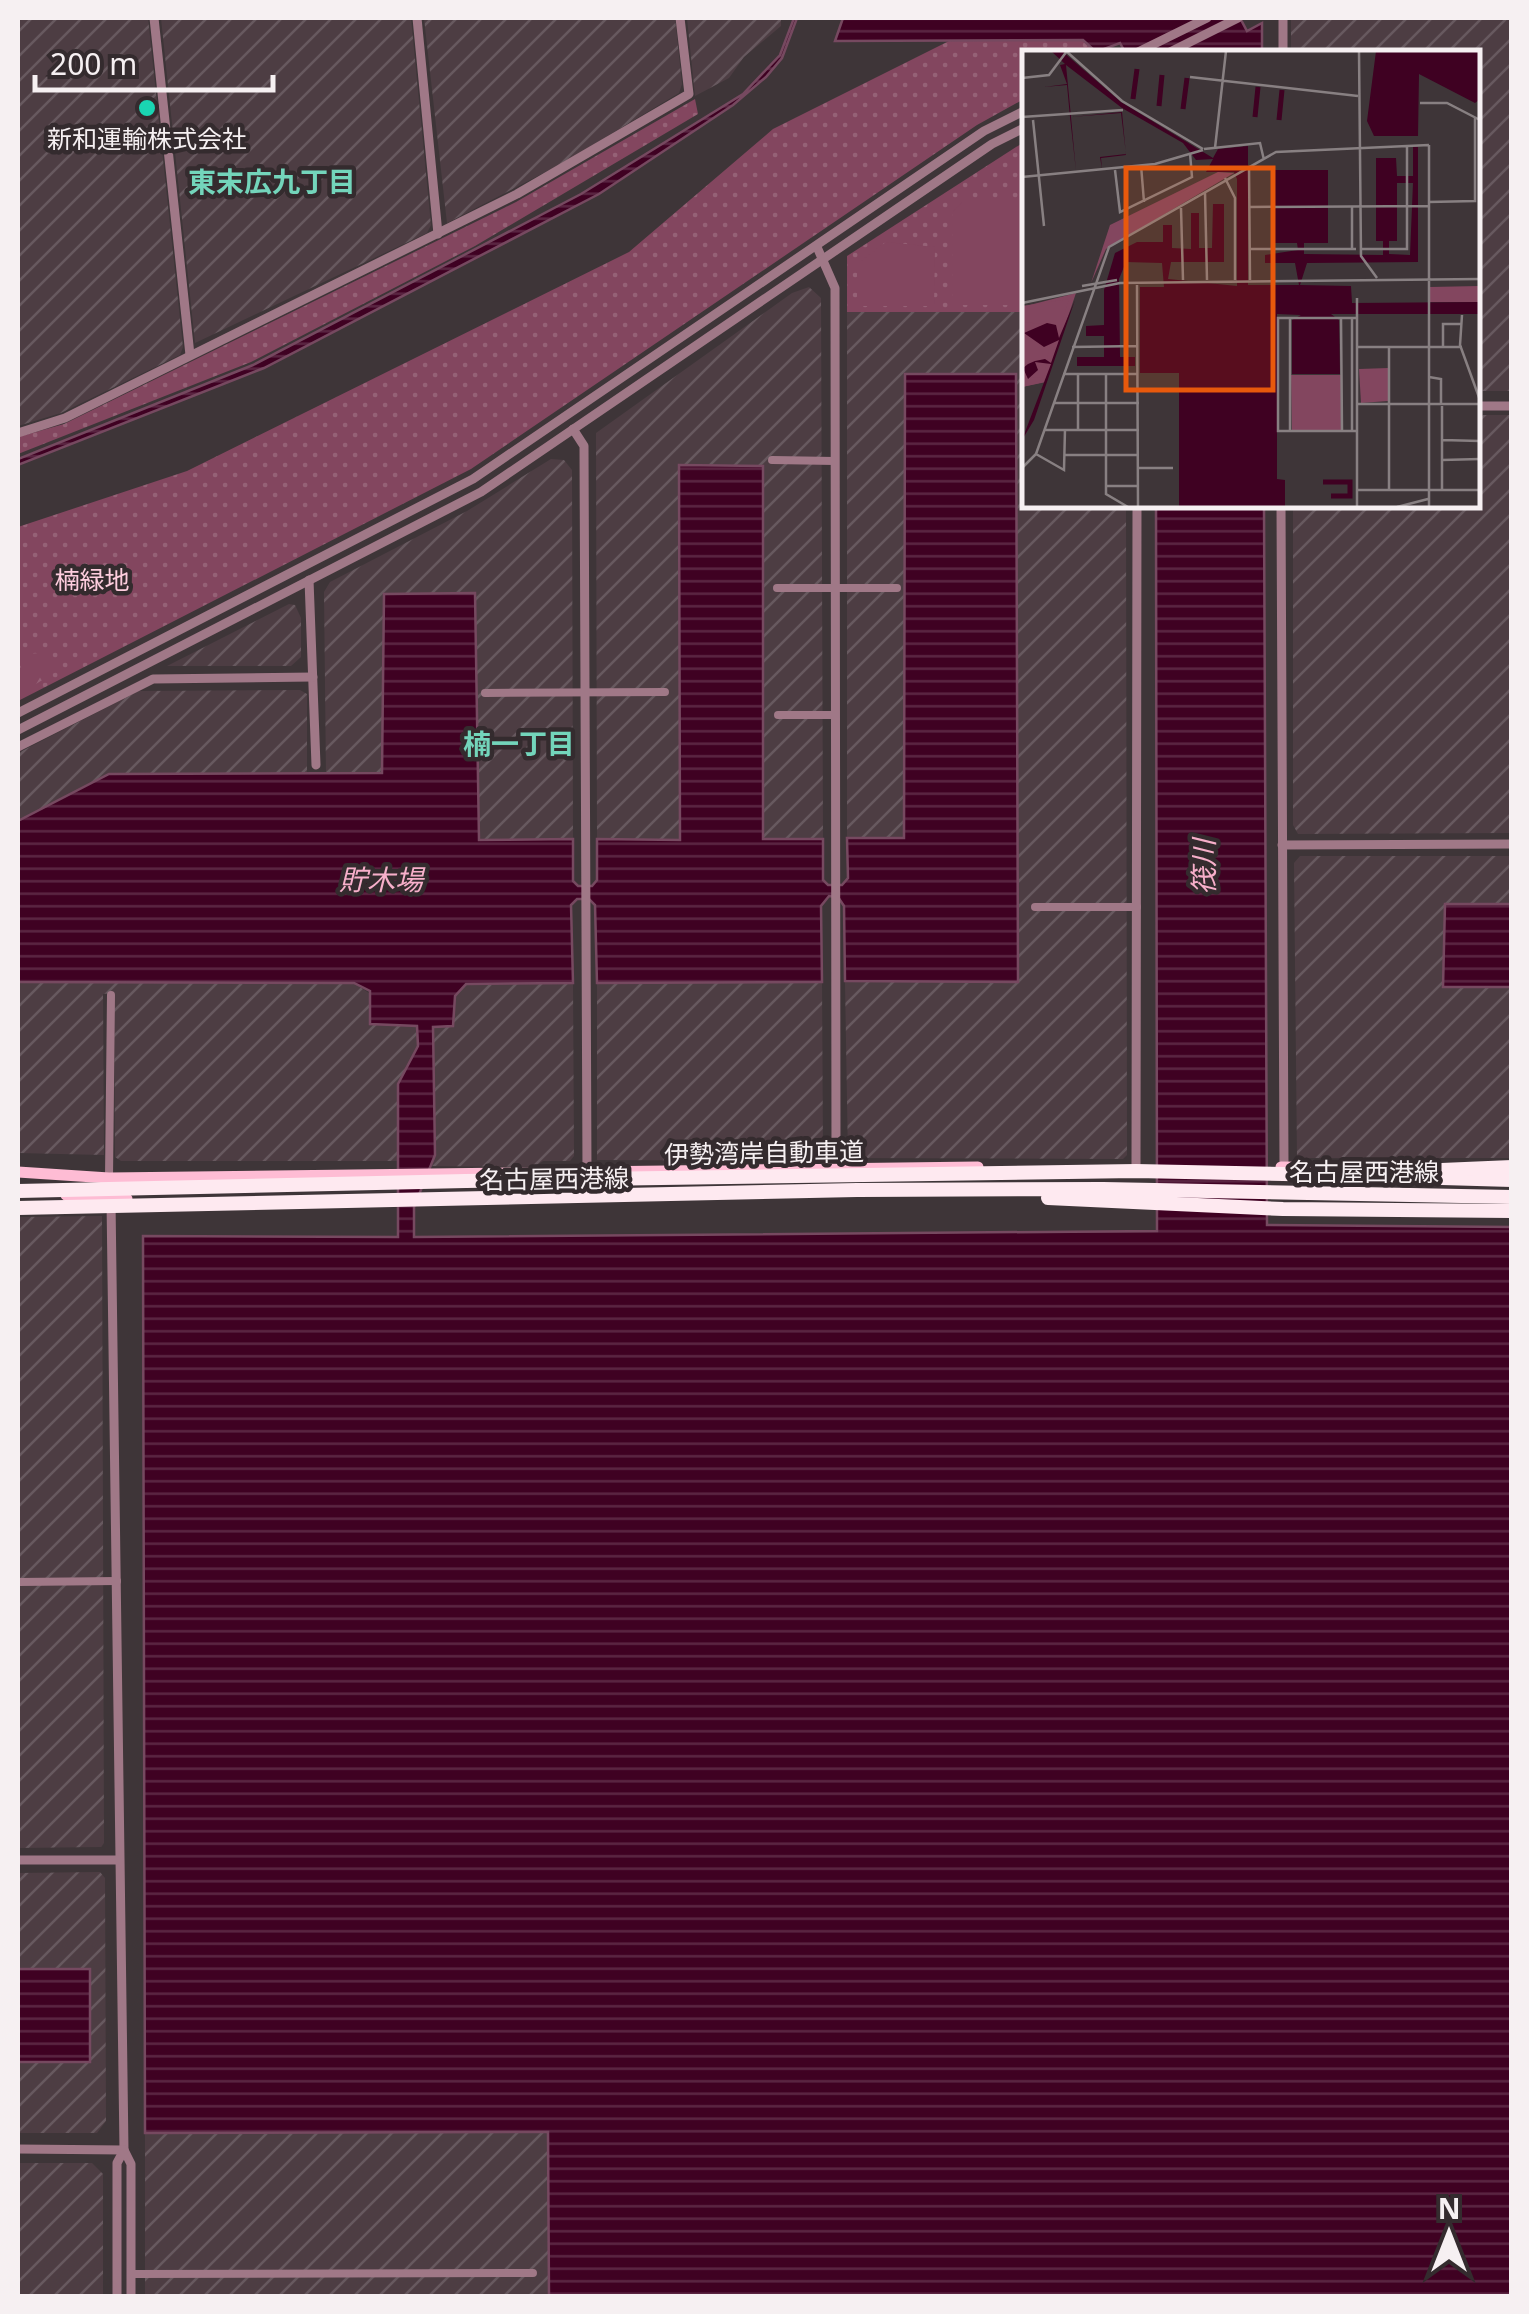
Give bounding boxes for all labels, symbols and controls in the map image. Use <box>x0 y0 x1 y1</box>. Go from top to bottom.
scale bar <box>35 30 272 92</box>
text: 200 m <box>50 43 137 84</box>
inset map <box>1022 50 1479 508</box>
marker: 新和運輸株式会社 <box>136 97 158 119</box>
place label: 新和運輸株式会社 <box>47 121 247 155</box>
district label: 東末広九丁目 <box>188 162 356 200</box>
park label: 楠緑地 <box>54 562 130 596</box>
district label: 楠一丁目 <box>463 724 575 762</box>
water label: 筏川 <box>1184 836 1222 895</box>
water label: 貯木場 <box>339 860 426 898</box>
street label: 伊勢湾岸自動車道 <box>664 1133 864 1171</box>
street label: 名古屋西港線 <box>1289 1154 1439 1188</box>
street label: 名古屋西港線 <box>479 1160 629 1196</box>
north arrow <box>1399 2184 1499 2284</box>
text: N <box>1438 2189 1460 2227</box>

